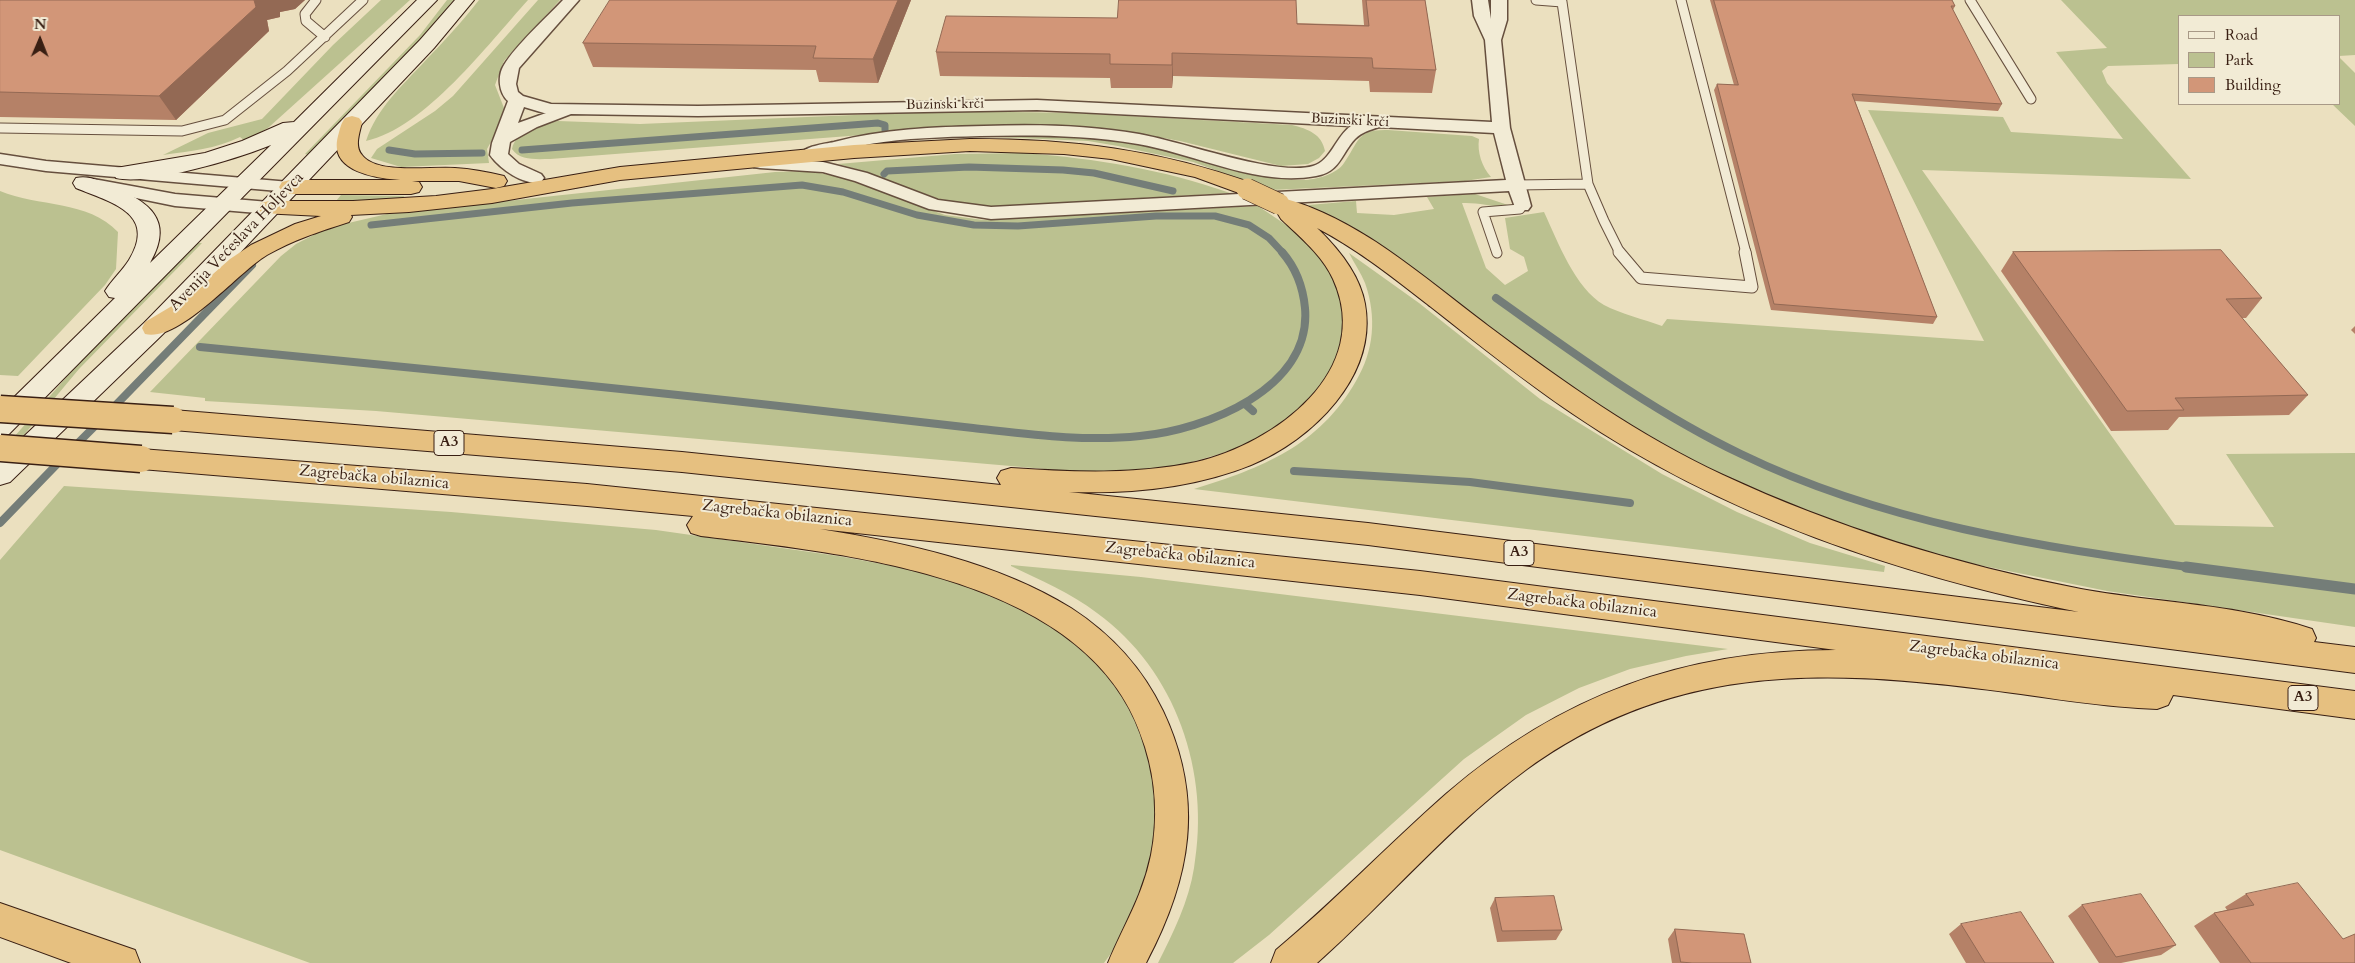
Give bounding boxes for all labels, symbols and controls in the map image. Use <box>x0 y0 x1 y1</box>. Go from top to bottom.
north arrow <box>15 15 65 65</box>
text: N <box>34 15 47 34</box>
legend <box>2178 15 2340 105</box>
text: Road <box>2225 25 2258 45</box>
text: Park <box>2225 50 2254 70</box>
text: Building <box>2225 75 2281 95</box>
street label: Buzinski krči <box>906 96 984 114</box>
street label: Buzinski krči <box>1311 111 1389 131</box>
street label: Avenija Većeslava Holjevca <box>166 169 308 315</box>
road number: A3 <box>434 430 464 456</box>
street label: Zagrebačka obilaznica <box>298 462 450 494</box>
street label: Zagrebačka obilaznica <box>701 497 853 531</box>
street label: Zagrebačka obilaznica <box>1104 539 1256 573</box>
road number: A3 <box>1504 540 1534 566</box>
street label: Zagrebačka obilaznica <box>1506 585 1658 623</box>
street label: Zagrebačka obilaznica <box>1908 637 2060 675</box>
road number: A3 <box>2288 686 2318 710</box>

